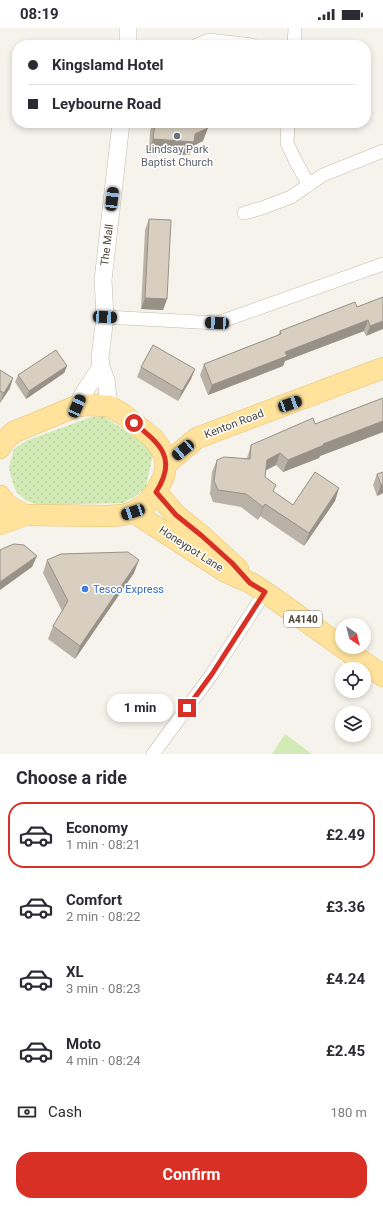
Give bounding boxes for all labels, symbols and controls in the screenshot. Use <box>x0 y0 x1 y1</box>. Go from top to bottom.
text: 08:19 <box>20 5 59 23</box>
text: Kingslamd Hotel <box>52 56 164 74</box>
text: Leybourne Road <box>52 95 161 113</box>
marker: Lindsay Park Baptist Church <box>172 131 182 141</box>
place label: Lindsay Park Baptist Church <box>141 143 213 169</box>
car <box>105 186 119 212</box>
street label: The Mall <box>98 223 116 267</box>
car <box>93 310 117 324</box>
car <box>205 316 229 330</box>
car <box>67 393 87 419</box>
car <box>277 394 303 414</box>
street label: Kenton Road <box>203 407 265 441</box>
route start <box>125 414 143 432</box>
car <box>170 438 196 462</box>
car <box>120 503 146 521</box>
street label: Honeypot Lane <box>157 523 226 575</box>
place label: Tesco Express <box>93 583 164 596</box>
marker: Tesco Express <box>80 584 90 594</box>
road number: A4140 <box>284 611 322 627</box>
north arrow <box>335 618 371 654</box>
map controls <box>335 618 371 742</box>
button: locate <box>335 662 371 698</box>
callout: 1 min <box>107 694 173 722</box>
route end <box>178 699 196 717</box>
text: 1 min <box>124 700 156 715</box>
button: layers <box>335 706 371 742</box>
text: Choose a ride <box>16 767 127 788</box>
icon: car <box>18 817 54 853</box>
text: Economy <box>66 819 128 837</box>
text: £2.49 <box>326 826 365 844</box>
text: 1 min · 08:21 <box>66 837 141 852</box>
icon: car <box>18 889 54 925</box>
text: Comfort <box>66 891 122 909</box>
text: £3.36 <box>326 898 365 916</box>
text: 2 min · 08:22 <box>66 909 141 924</box>
icon: car <box>18 961 54 997</box>
text: XL <box>66 963 84 981</box>
text: £4.24 <box>326 970 365 988</box>
text: 3 min · 08:23 <box>66 981 141 996</box>
icon: car <box>18 1033 54 1069</box>
text: Moto <box>66 1035 101 1053</box>
text: £2.45 <box>326 1042 365 1060</box>
text: 4 min · 08:24 <box>66 1053 141 1068</box>
icon: cash <box>16 1101 38 1123</box>
text: Cash <box>48 1103 82 1121</box>
text: 180 m <box>330 1105 367 1120</box>
button: Confirm <box>16 1152 367 1198</box>

